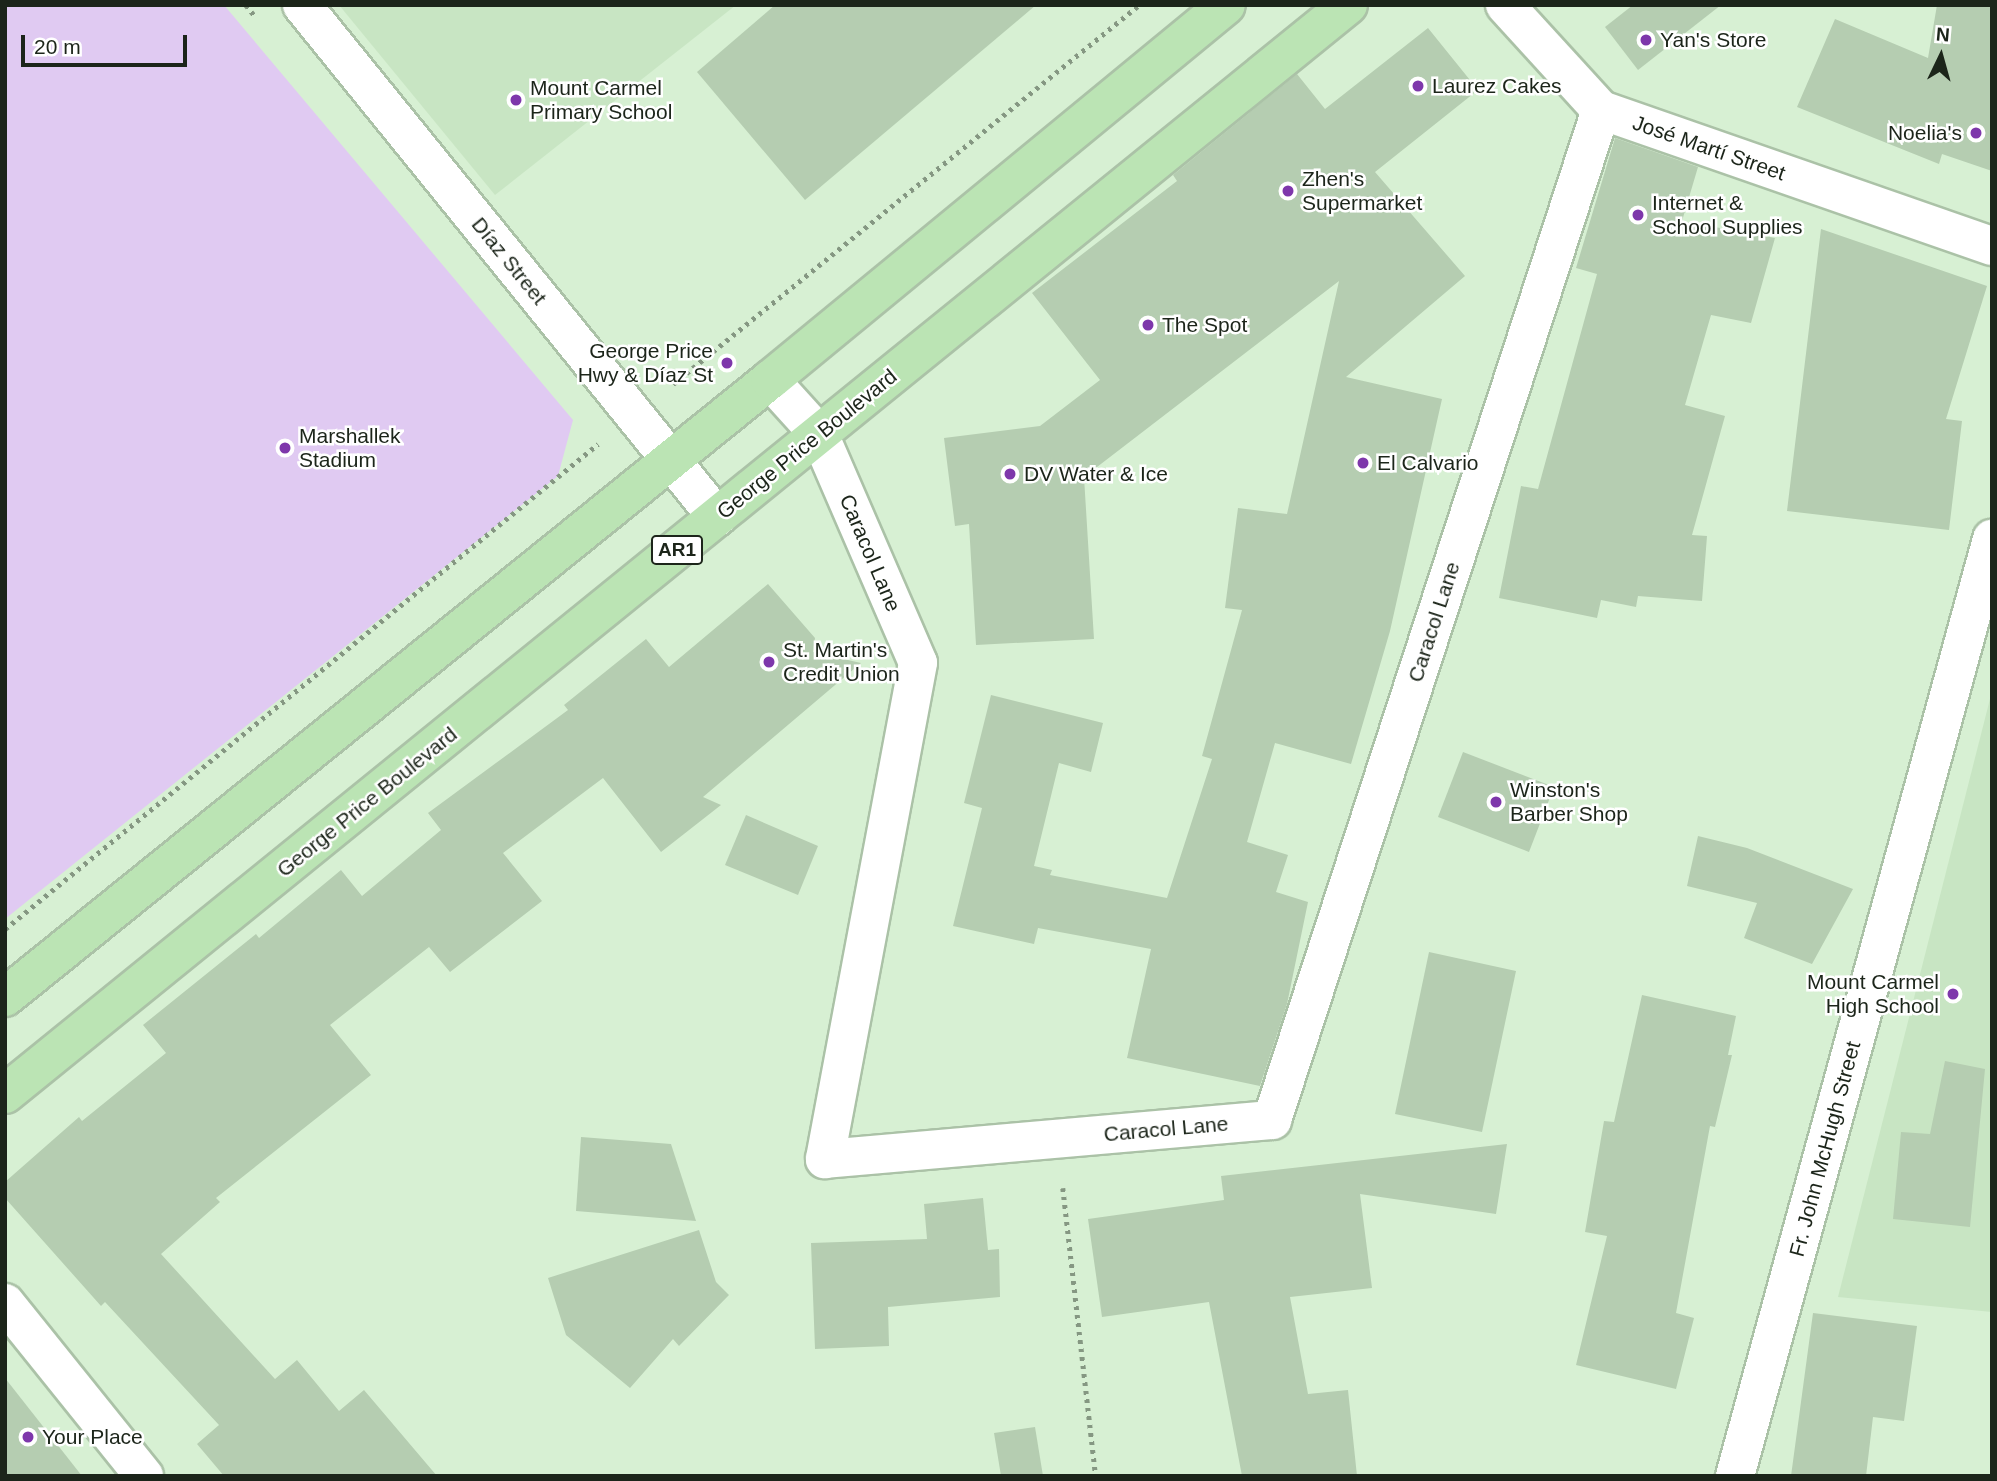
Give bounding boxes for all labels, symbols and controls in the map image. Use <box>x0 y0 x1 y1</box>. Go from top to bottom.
scale bar <box>24 21 191 65</box>
north arrow <box>1906 21 1976 91</box>
text: N <box>1935 24 1951 46</box>
place label: Yan's Store <box>1660 27 1766 53</box>
marker: Yan's Store <box>1638 32 1654 48</box>
text: 20 m <box>34 35 81 58</box>
place label: Laurez Cakes <box>1432 73 1562 99</box>
place label: Mount Carmel Primary School <box>530 75 672 125</box>
marker: Laurez Cakes <box>1410 78 1426 94</box>
marker: Mount Carmel Primary School <box>508 92 524 108</box>
street label: José Martí Street <box>1629 110 1789 186</box>
place label: Noelia's <box>1888 120 1962 146</box>
marker: Noelia's <box>1968 125 1984 141</box>
place label: Zhen's Supermarket <box>1302 166 1422 216</box>
marker: Zhen's Supermarket <box>1280 183 1296 199</box>
place label: Internet & School Supplies <box>1652 190 1803 240</box>
marker: Internet & School Supplies <box>1630 207 1646 223</box>
street label: Díaz Street <box>466 212 552 310</box>
place label: The Spot <box>1162 312 1247 338</box>
marker: The Spot <box>1140 317 1156 333</box>
place label: George Price Hwy & Díaz St <box>578 338 713 388</box>
marker: George Price Hwy & Díaz St <box>719 355 735 371</box>
street label: George Price Boulevard <box>712 364 902 524</box>
place label: Marshallek Stadium <box>299 423 401 473</box>
marker: Marshallek Stadium <box>277 440 293 456</box>
place label: El Calvario <box>1377 450 1479 476</box>
marker: El Calvario <box>1355 455 1371 471</box>
place label: DV Water & Ice <box>1024 461 1168 487</box>
marker: DV Water & Ice <box>1002 466 1018 482</box>
street label: Caracol Lane <box>834 491 906 615</box>
road number: AR1 <box>651 534 703 566</box>
street label: Caracol Lane <box>1403 559 1465 685</box>
place label: St. Martin's Credit Union <box>783 637 900 687</box>
marker: St. Martin's Credit Union <box>761 654 777 670</box>
street label: George Price Boulevard <box>272 722 462 882</box>
place label: Winston's Barber Shop <box>1510 777 1628 827</box>
marker: Winston's Barber Shop <box>1488 794 1504 810</box>
place label: Mount Carmel High School <box>1807 969 1939 1019</box>
marker: Mount Carmel High School <box>1945 986 1961 1002</box>
street label: Fr. John McHugh Street <box>1784 1039 1866 1259</box>
street label: Caracol Lane <box>1103 1111 1229 1147</box>
place label: Your Place <box>42 1424 143 1450</box>
marker: Your Place <box>20 1429 36 1445</box>

